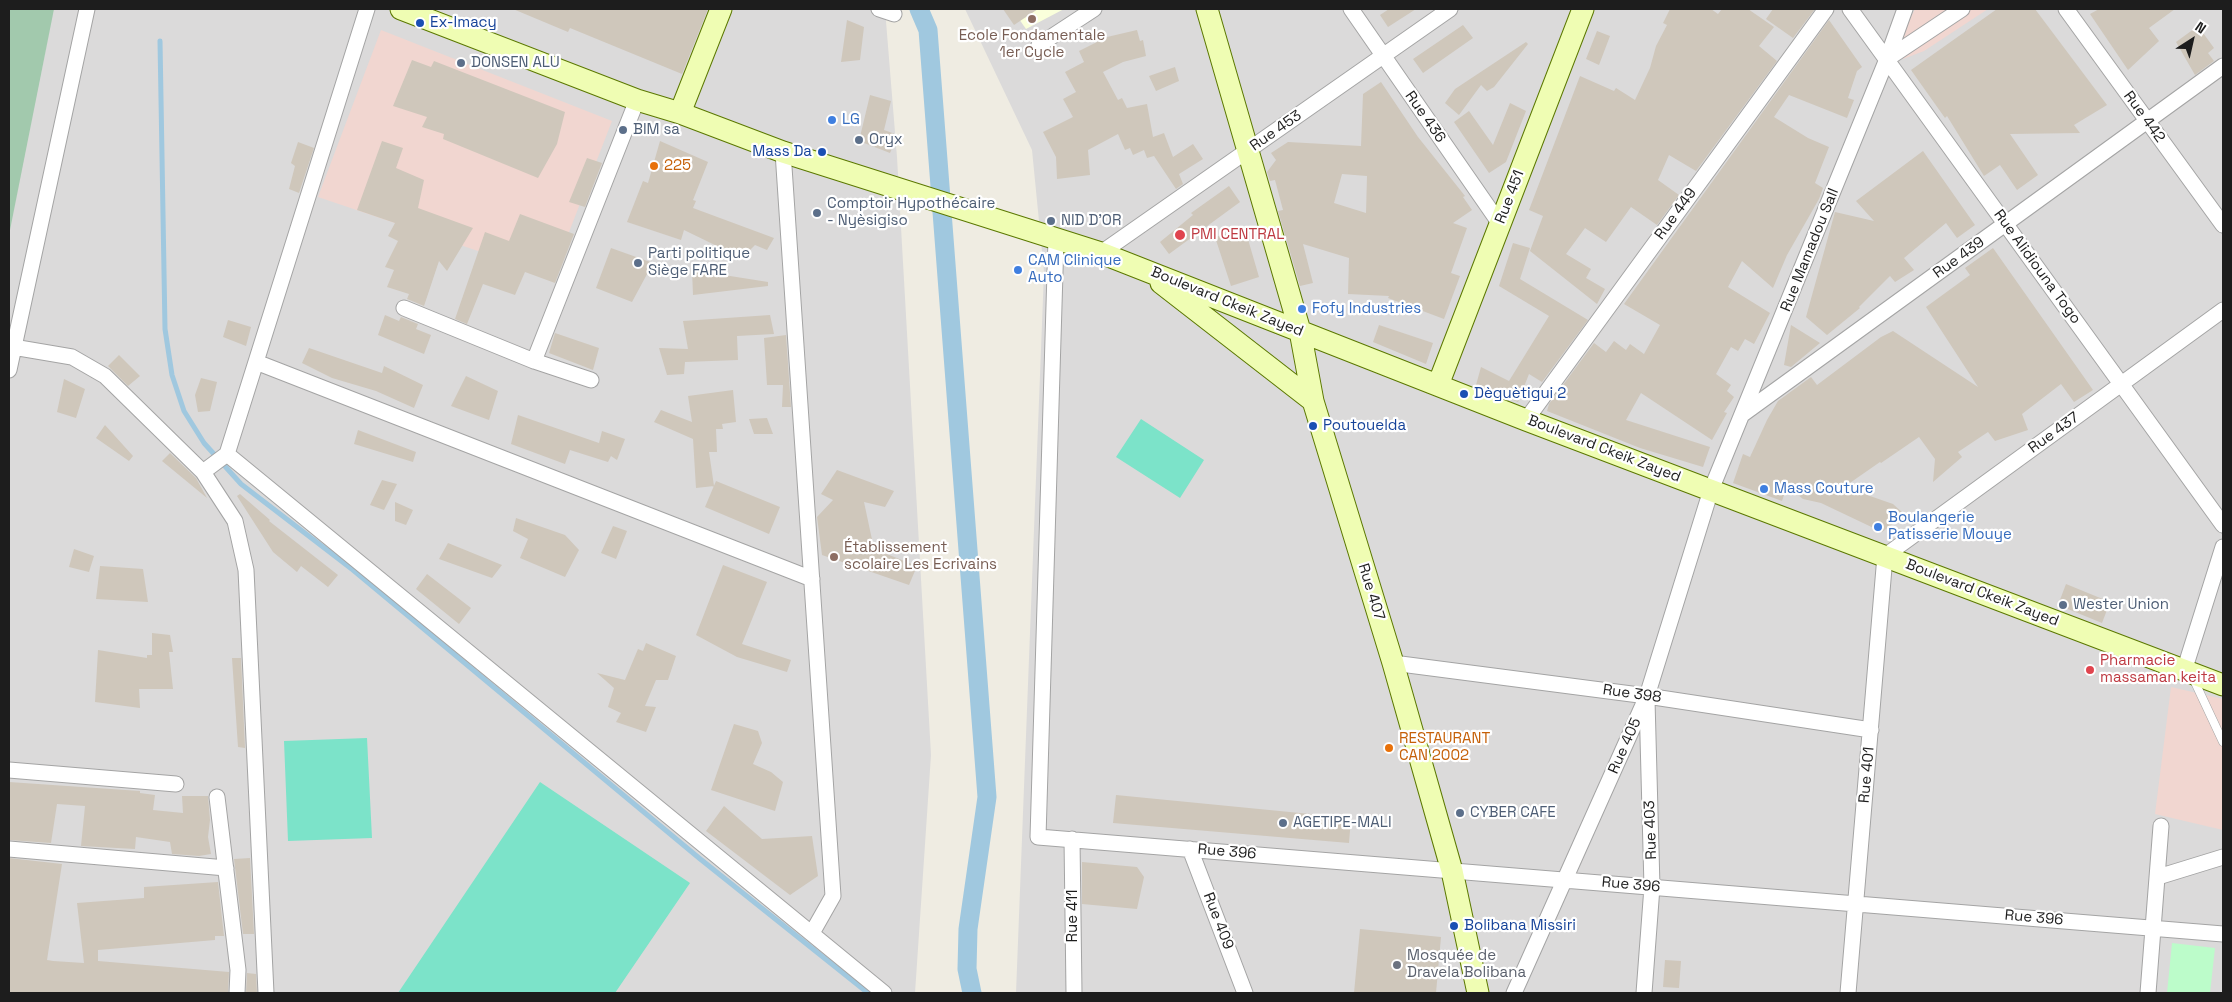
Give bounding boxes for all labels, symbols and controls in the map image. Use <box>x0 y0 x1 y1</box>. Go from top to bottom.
marker: Ecole Fondamentale 1er Cycle <box>1026 13 1038 25</box>
place label: Ex-Imacy <box>430 14 497 32</box>
north arrow <box>2167 15 2217 65</box>
marker: Ex-Imacy <box>414 17 426 29</box>
text: N <box>2192 18 2210 38</box>
place label: Ecole Fondamentale 1er Cycle <box>959 27 1105 62</box>
place label: DONSEN ALU <box>471 54 560 72</box>
marker: DONSEN ALU <box>455 57 467 69</box>
street label: Rue 436 <box>1401 88 1449 146</box>
street label: Rue 442 <box>2119 88 2169 146</box>
street label: Rue 453 <box>1247 107 1305 155</box>
place label: LG <box>842 111 860 129</box>
marker: LG <box>826 114 838 126</box>
place label: BIM sa <box>633 121 680 139</box>
marker: BIM sa <box>617 124 629 136</box>
place label: Oryx <box>869 131 903 149</box>
marker: Oryx <box>853 134 865 146</box>
place label: Mass Da <box>752 143 812 161</box>
marker: Mass Da <box>816 146 828 158</box>
place label: 225 <box>664 157 691 175</box>
marker: 225 <box>648 160 660 172</box>
street label: Rue 451 <box>1492 168 1528 226</box>
street label: Rue 449 <box>1651 185 1701 243</box>
street label: Rue Mamadou Sall <box>1777 186 1843 314</box>
place label: Comptoir Hypothécaire - Nyèsigiso <box>827 195 995 230</box>
street label: Rue Alidiouna Togo <box>1989 206 2085 328</box>
marker: Comptoir Hypothécaire - Nyèsigiso <box>811 207 823 219</box>
place label: NID D'OR <box>1061 212 1121 230</box>
marker: NID D'OR <box>1045 215 1057 227</box>
place label: PMI CENTRAL <box>1191 226 1284 244</box>
marker: PMI CENTRAL <box>1173 228 1187 242</box>
street label: Rue 439 <box>1930 233 1988 283</box>
place label: Parti politique Siège FARE <box>648 245 750 280</box>
place label: CAM Clinique Auto <box>1028 252 1121 287</box>
marker: Parti politique Siège FARE <box>632 257 644 269</box>
street label: Boulevard Ckeik Zayed <box>1148 263 1306 341</box>
marker: CAM Clinique Auto <box>1012 264 1024 276</box>
place label: Fofy Industries <box>1312 300 1421 318</box>
marker: Fofy Industries <box>1296 303 1308 315</box>
place label: Dèguètigui 2 <box>1474 385 1566 403</box>
marker: Dèguètigui 2 <box>1458 388 1470 400</box>
street label: Rue 437 <box>2025 409 2083 457</box>
street label: Boulevard Ckeik Zayed <box>1525 411 1683 487</box>
place label: Poutouelda <box>1323 417 1406 435</box>
marker: Poutouelda <box>1307 420 1319 432</box>
place label: Mass Couture <box>1774 480 1874 498</box>
marker: Mass Couture <box>1758 483 1770 495</box>
place label: Boulangerie Patisserie Mouye <box>1888 509 2012 544</box>
marker: Boulangerie Patisserie Mouye <box>1872 521 1884 533</box>
place label: Établissement scolaire Les Ecrivains <box>844 539 997 574</box>
marker: Établissement scolaire Les Ecrivains <box>828 551 840 563</box>
street label: Boulevard Ckeik Zayed <box>1903 555 2061 631</box>
street label: Rue 407 <box>1354 561 1388 623</box>
place label: Wester Union <box>2073 596 2169 614</box>
marker: Wester Union <box>2057 599 2069 611</box>
place label: Pharmacie massaman keita <box>2100 652 2216 687</box>
marker: Pharmacie massaman keita <box>2084 664 2096 676</box>
street label: Rue 398 <box>1602 681 1662 707</box>
street label: Rue 405 <box>1605 715 1645 777</box>
place label: RESTAURANT CAN 2002 <box>1399 730 1490 765</box>
marker: RESTAURANT CAN 2002 <box>1383 742 1395 754</box>
street label: Rue 401 <box>1856 746 1878 804</box>
street label: Rue 403 <box>1641 800 1661 860</box>
place label: CYBER CAFE <box>1470 804 1556 822</box>
marker: CYBER CAFE <box>1454 807 1466 819</box>
place label: AGETIPE-MALI <box>1293 814 1392 832</box>
marker: AGETIPE-MALI <box>1277 817 1289 829</box>
street label: Rue 396 <box>1197 840 1257 864</box>
street label: Rue 396 <box>1601 873 1661 897</box>
street label: Rue 411 <box>1064 890 1082 942</box>
street label: Rue 409 <box>1199 890 1237 952</box>
street label: Rue 396 <box>2004 906 2064 930</box>
place label: Bolibana Missiri <box>1464 917 1576 935</box>
marker: Bolibana Missiri <box>1448 920 1460 932</box>
place label: Mosquée de Dravela Bolibana <box>1407 947 1526 982</box>
marker: Mosquée de Dravela Bolibana <box>1391 959 1403 971</box>

